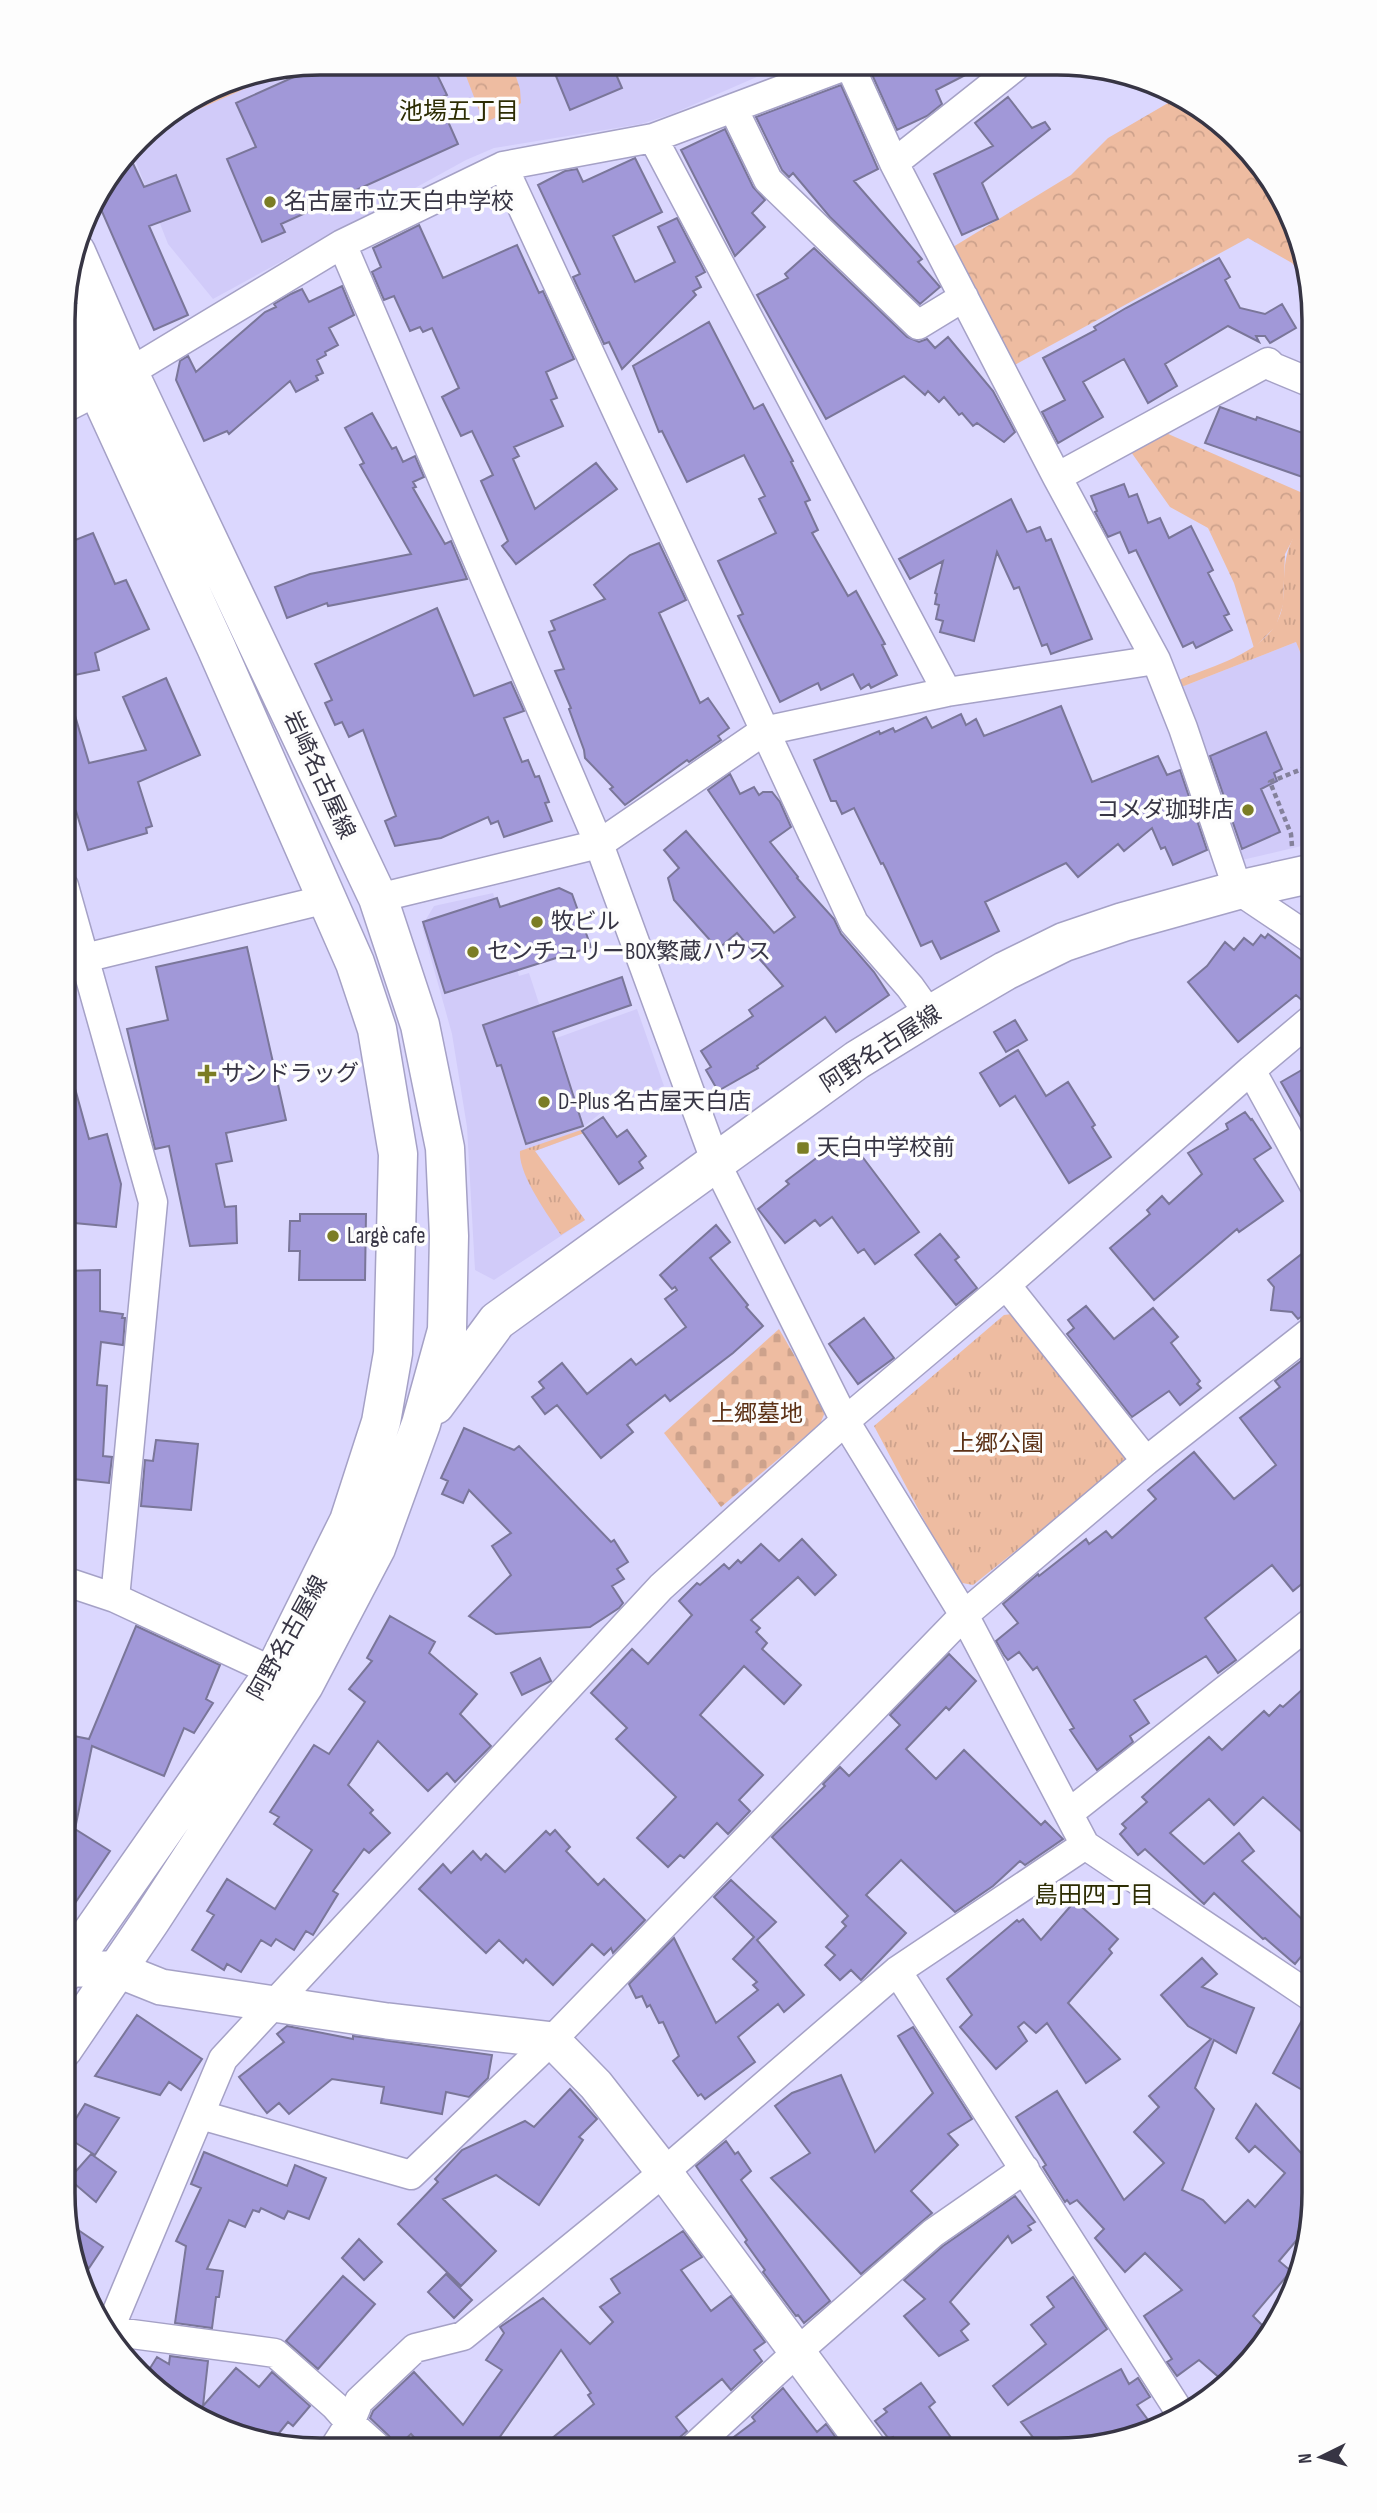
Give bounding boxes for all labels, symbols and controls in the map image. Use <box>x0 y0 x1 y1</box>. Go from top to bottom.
district label: 池場五丁目 <box>399 97 519 126</box>
place label: 名古屋市立天白中学校 <box>284 188 514 216</box>
marker: 名古屋市立天白中学校 <box>262 194 278 210</box>
street label: 岩崎名古屋線 <box>277 707 361 843</box>
place label: コメダ珈琲店 <box>1096 796 1234 824</box>
marker: コメダ珈琲店 <box>1240 802 1256 818</box>
place label: 牧ビル <box>551 908 620 936</box>
marker: 牧ビル <box>529 914 545 930</box>
place label: センチュリーBOX繁蔵ハウス <box>487 938 771 966</box>
marker: センチュリーBOX繁蔵ハウス <box>465 944 481 960</box>
street label: 阿野名古屋線 <box>816 1000 946 1098</box>
place label: サンドラッグ <box>221 1060 359 1088</box>
marker: サンドラッグ <box>199 1066 215 1082</box>
place label: D-Plus 名古屋天白店 <box>558 1088 751 1116</box>
marker: D-Plus 名古屋天白店 <box>536 1094 552 1110</box>
place label: 天白中学校前 <box>817 1134 955 1162</box>
marker: 天白中学校前 <box>795 1140 811 1156</box>
place label: Largè cafe <box>347 1222 425 1250</box>
marker: Largè cafe <box>325 1228 341 1244</box>
park label: 上郷墓地 <box>711 1400 803 1428</box>
park label: 上郷公園 <box>952 1430 1044 1458</box>
street label: 阿野名古屋線 <box>242 1571 334 1705</box>
district label: 島田四丁目 <box>1034 1881 1154 1910</box>
north arrow <box>1286 2422 1356 2492</box>
text: N <box>1294 2452 1317 2464</box>

